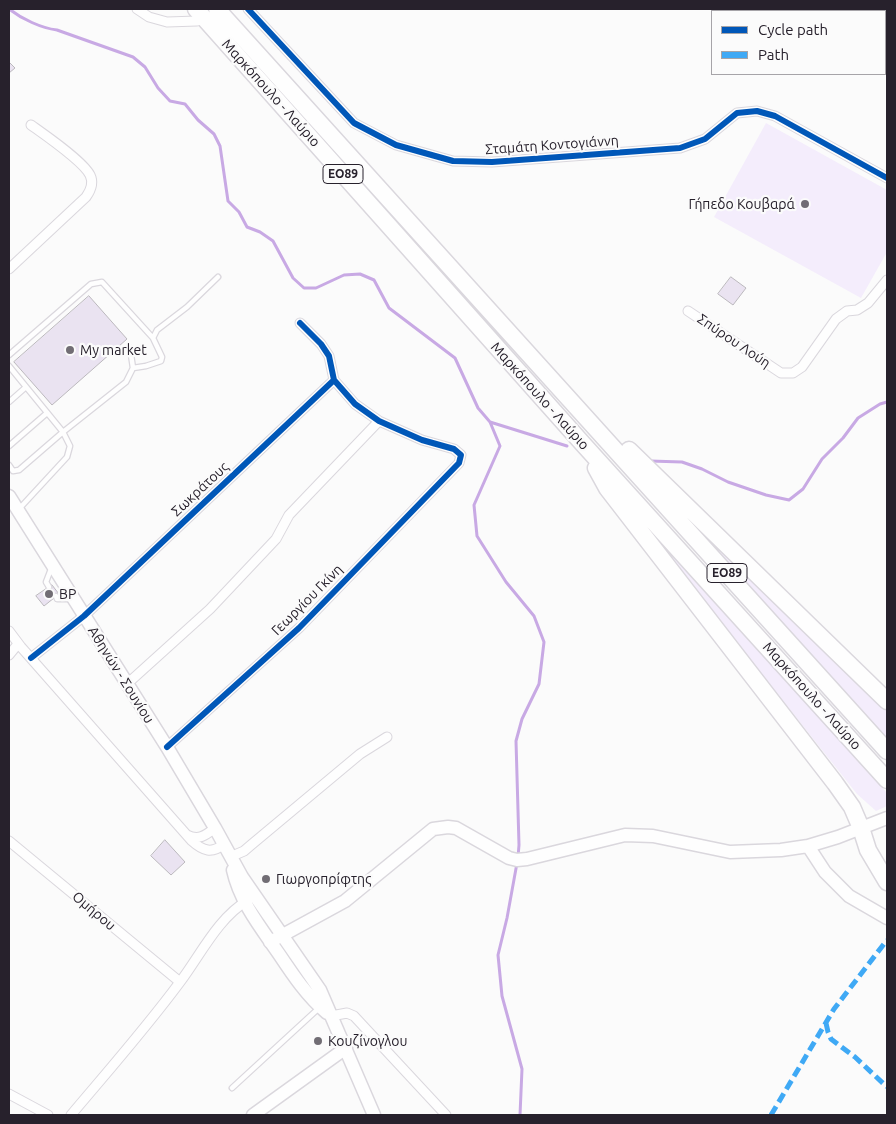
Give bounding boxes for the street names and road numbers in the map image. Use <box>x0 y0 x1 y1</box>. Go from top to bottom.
street label: Μαρκόπουλο - Λαύριο <box>218 36 324 150</box>
street label: Σταμάτη Κοντογιάννη <box>485 132 619 158</box>
road number: ΕΟ89 <box>323 164 363 183</box>
street label: Σπύρου Λούη <box>694 310 774 372</box>
street label: Μαρκόπουλο - Λαύριο <box>487 339 593 453</box>
street label: Σωκράτους <box>168 458 232 520</box>
street label: Γεωργίου Γκίνη <box>268 561 346 639</box>
road number: ΕΟ89 <box>707 564 747 582</box>
street label: Αθηνών - Σουνίου <box>84 623 158 727</box>
street label: Μαρκόπουλο - Λαύριο <box>759 639 865 753</box>
street label: Ομήρου <box>69 888 119 934</box>

